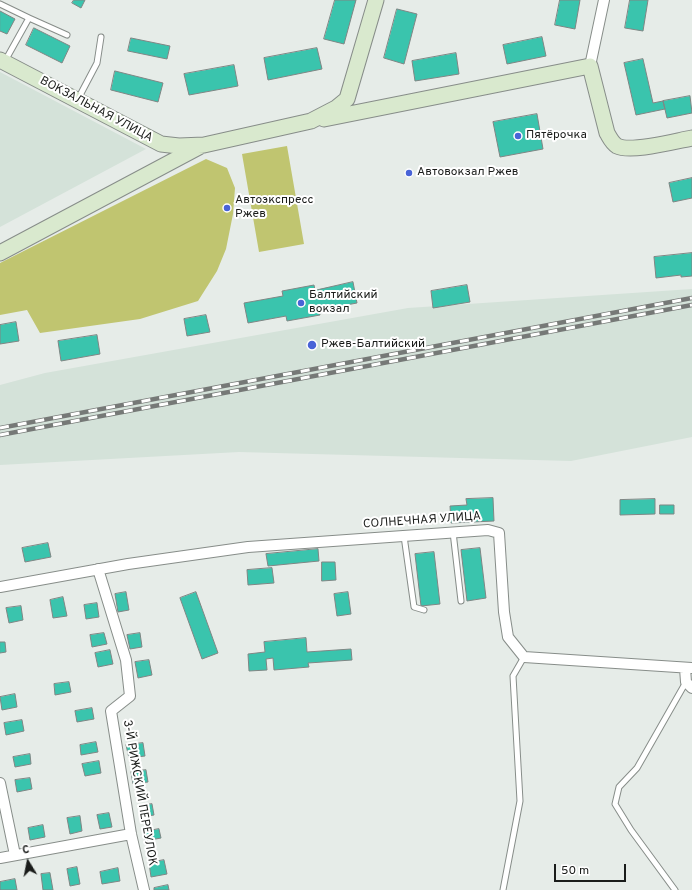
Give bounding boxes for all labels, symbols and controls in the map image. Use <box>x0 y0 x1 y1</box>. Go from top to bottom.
street label: ВОКЗАЛЬНАЯ УЛИЦА <box>37 74 155 146</box>
place label: Пятёрочка <box>526 129 587 143</box>
marker: Пятёрочка <box>513 131 523 141</box>
place label: Автовокзал Ржев <box>417 166 518 180</box>
marker: Автовокзал Ржев <box>404 168 414 178</box>
place label: Автоэкспресс Ржев <box>235 194 313 222</box>
marker: Автоэкспресс Ржев <box>222 203 232 213</box>
place label: Балтийский вокзал <box>309 289 378 317</box>
marker: Балтийский вокзал <box>296 298 306 308</box>
place label: Ржев-Балтийский <box>321 338 425 352</box>
marker: Ржев-Балтийский <box>306 339 318 351</box>
street label: СОЛНЕЧНАЯ УЛИЦА <box>362 510 482 532</box>
street label: 3-Й РИЖСКИЙ ПЕРЕУЛОК <box>119 719 159 867</box>
north arrow <box>8 842 48 882</box>
text: С <box>21 843 31 858</box>
scale bar <box>556 856 628 882</box>
text: 50 m <box>561 863 589 879</box>

